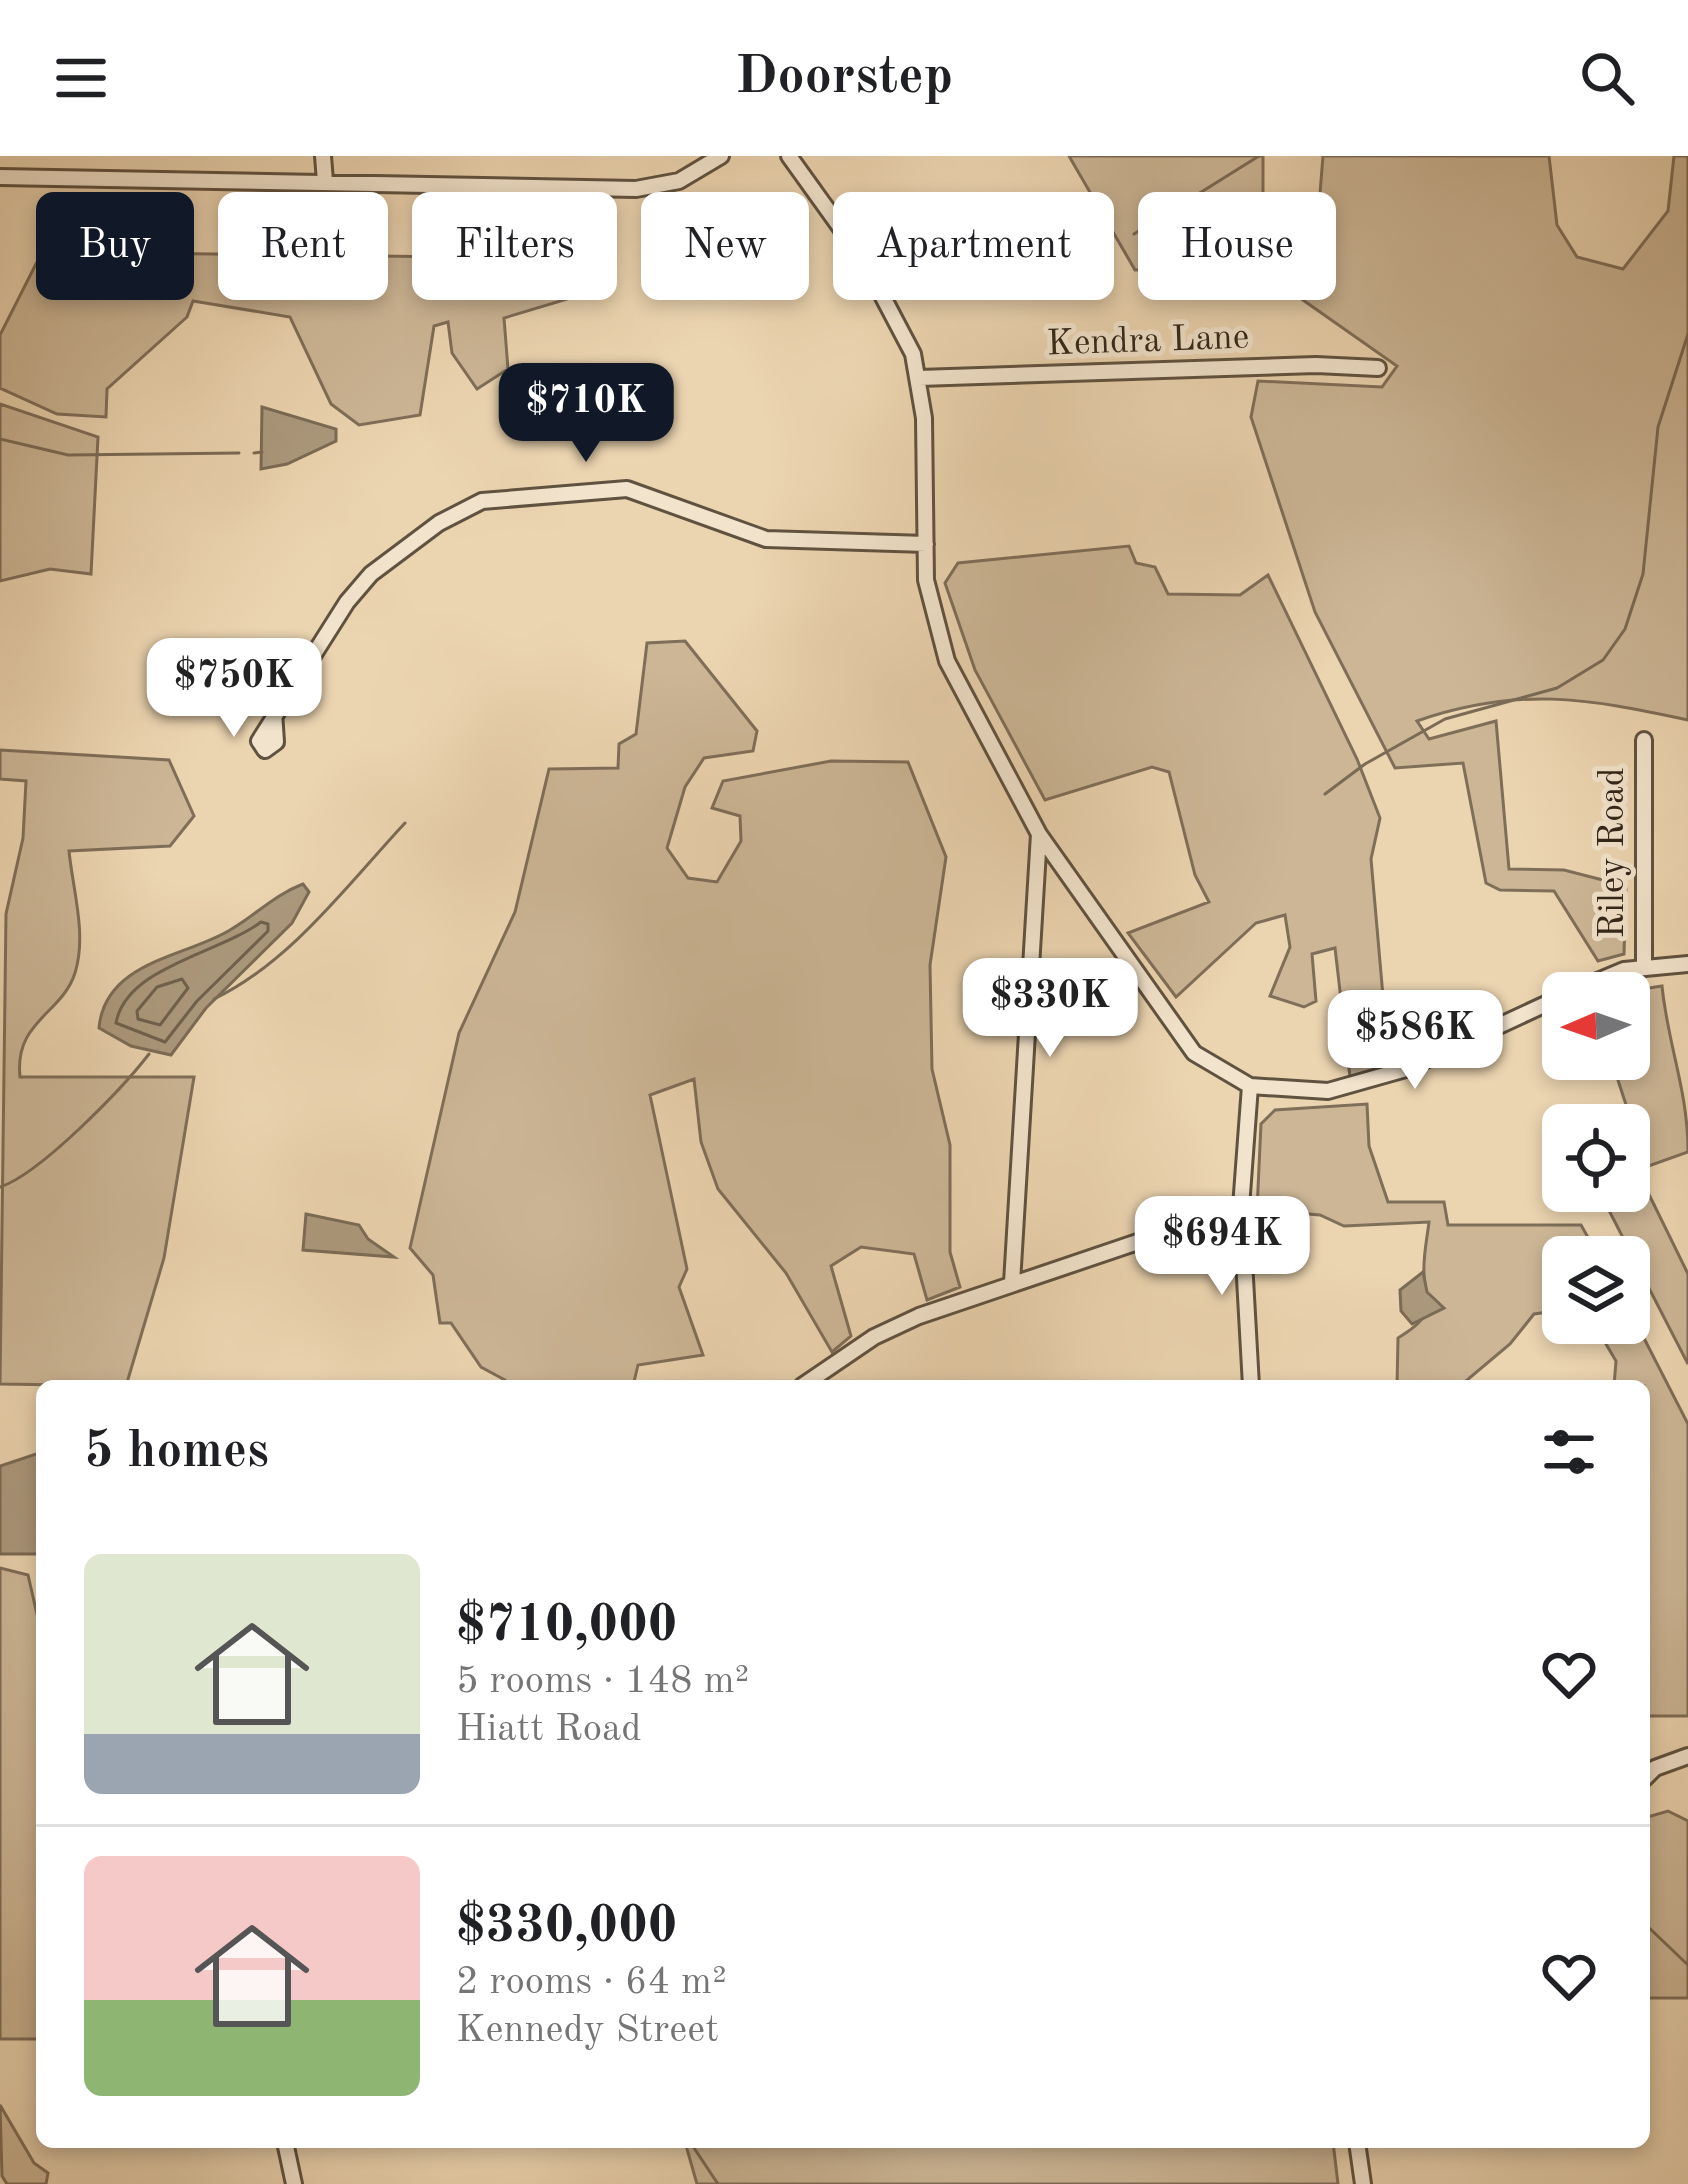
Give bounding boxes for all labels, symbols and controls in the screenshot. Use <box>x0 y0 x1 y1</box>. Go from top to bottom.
icon: menu <box>48 45 114 111</box>
icon: search <box>1574 45 1640 111</box>
text: Doorstep <box>735 51 953 105</box>
chip: Buy <box>36 192 194 300</box>
chip: Rent <box>218 192 388 300</box>
chip: Filters <box>412 192 617 300</box>
chip: New <box>641 192 809 300</box>
chip: Apartment <box>833 192 1114 300</box>
chip: House <box>1138 192 1336 300</box>
street label: Kendra Lane <box>1046 320 1250 364</box>
pin: $710K <box>502 363 670 465</box>
text: $710K <box>526 382 646 421</box>
pin: $750K <box>150 638 318 740</box>
text: $750K <box>174 657 294 696</box>
street label: Riley Road <box>1596 767 1632 939</box>
pin: $330K <box>966 958 1134 1060</box>
north arrow <box>1542 972 1650 1080</box>
map controls <box>1542 972 1650 1344</box>
text: $330K <box>990 977 1110 1016</box>
pin: $586K <box>1331 990 1499 1092</box>
text: $586K <box>1355 1009 1475 1048</box>
button: locate <box>1542 1104 1650 1212</box>
pin: $694K <box>1138 1196 1306 1298</box>
text: $694K <box>1162 1215 1282 1254</box>
button: layers <box>1542 1236 1650 1344</box>
icon: filters <box>1536 1419 1602 1485</box>
text: 5 homes <box>84 1427 269 1478</box>
text: $710,000 <box>456 1601 677 1652</box>
icon: home <box>180 1602 324 1746</box>
icon: heart <box>1536 1641 1602 1707</box>
text: 5 rooms · 148 m² <box>456 1662 749 1701</box>
text: Hiatt Road <box>456 1710 642 1749</box>
text: $330,000 <box>456 1902 677 1953</box>
icon: home <box>180 1904 324 2048</box>
icon: heart <box>1536 1943 1602 2009</box>
text: 2 rooms · 64 m² <box>456 1963 727 2002</box>
text: Kennedy Street <box>456 2011 719 2050</box>

